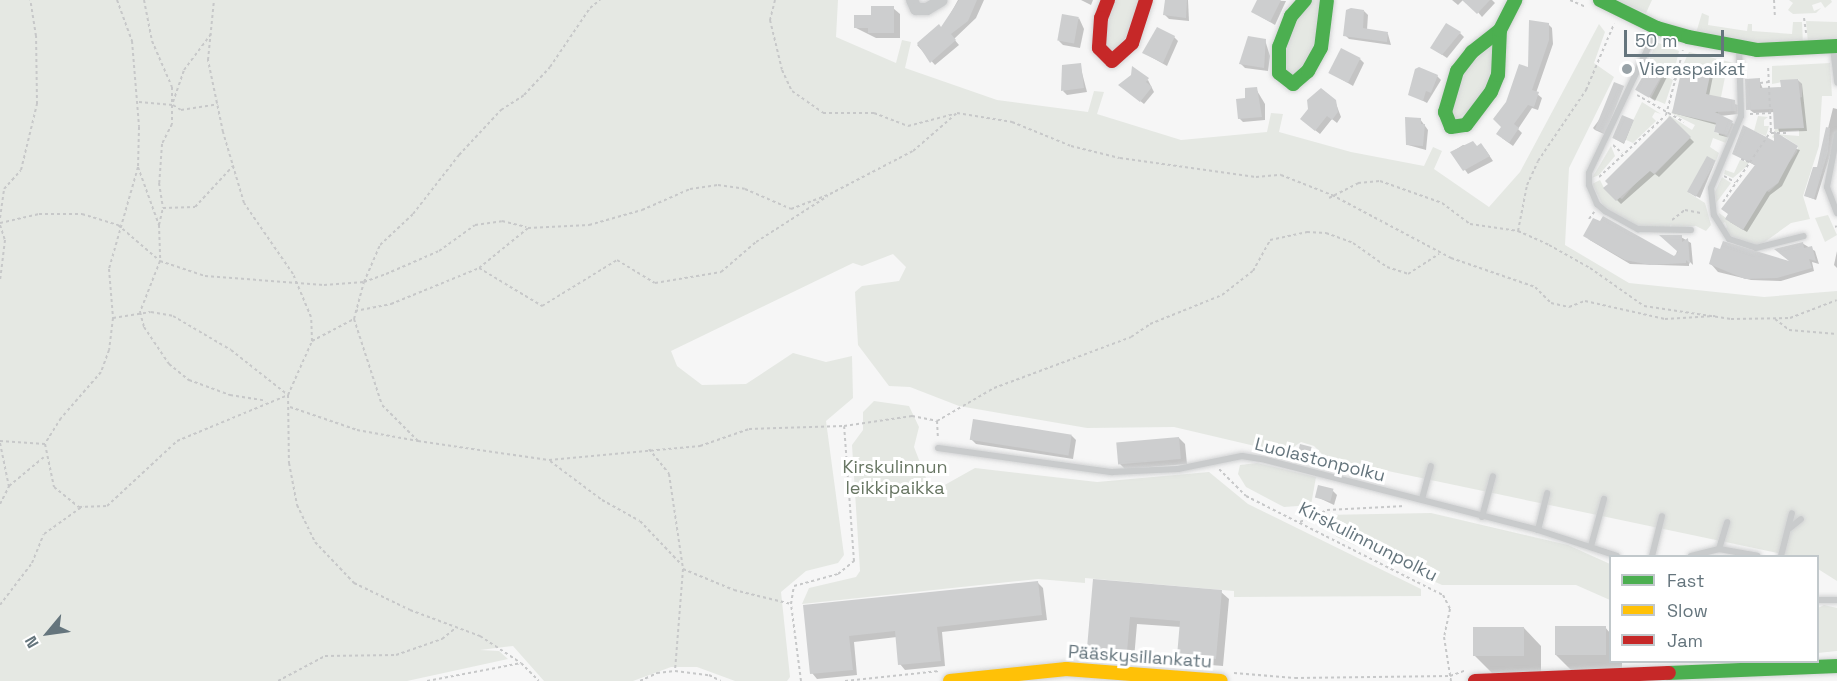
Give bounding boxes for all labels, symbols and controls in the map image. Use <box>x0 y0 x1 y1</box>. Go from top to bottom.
scale bar <box>1627 18 1728 56</box>
text: 50 m <box>1635 29 1677 52</box>
place label: Vieraspaikat <box>1639 58 1745 80</box>
marker: Vieraspaikat <box>1620 62 1634 76</box>
street label: Luolastonpolku <box>1252 433 1388 487</box>
park label: Kirskulinnun leikkipaikka <box>843 457 947 500</box>
street label: Kirskulinnunpolku <box>1295 498 1441 586</box>
legend <box>1609 555 1819 663</box>
text: Fast <box>1667 569 1704 592</box>
text: Slow <box>1667 599 1708 622</box>
north arrow <box>18 603 78 663</box>
text: Jam <box>1667 629 1703 652</box>
text: N <box>20 632 44 652</box>
street label: Pääskysillankatu <box>1067 641 1213 673</box>

